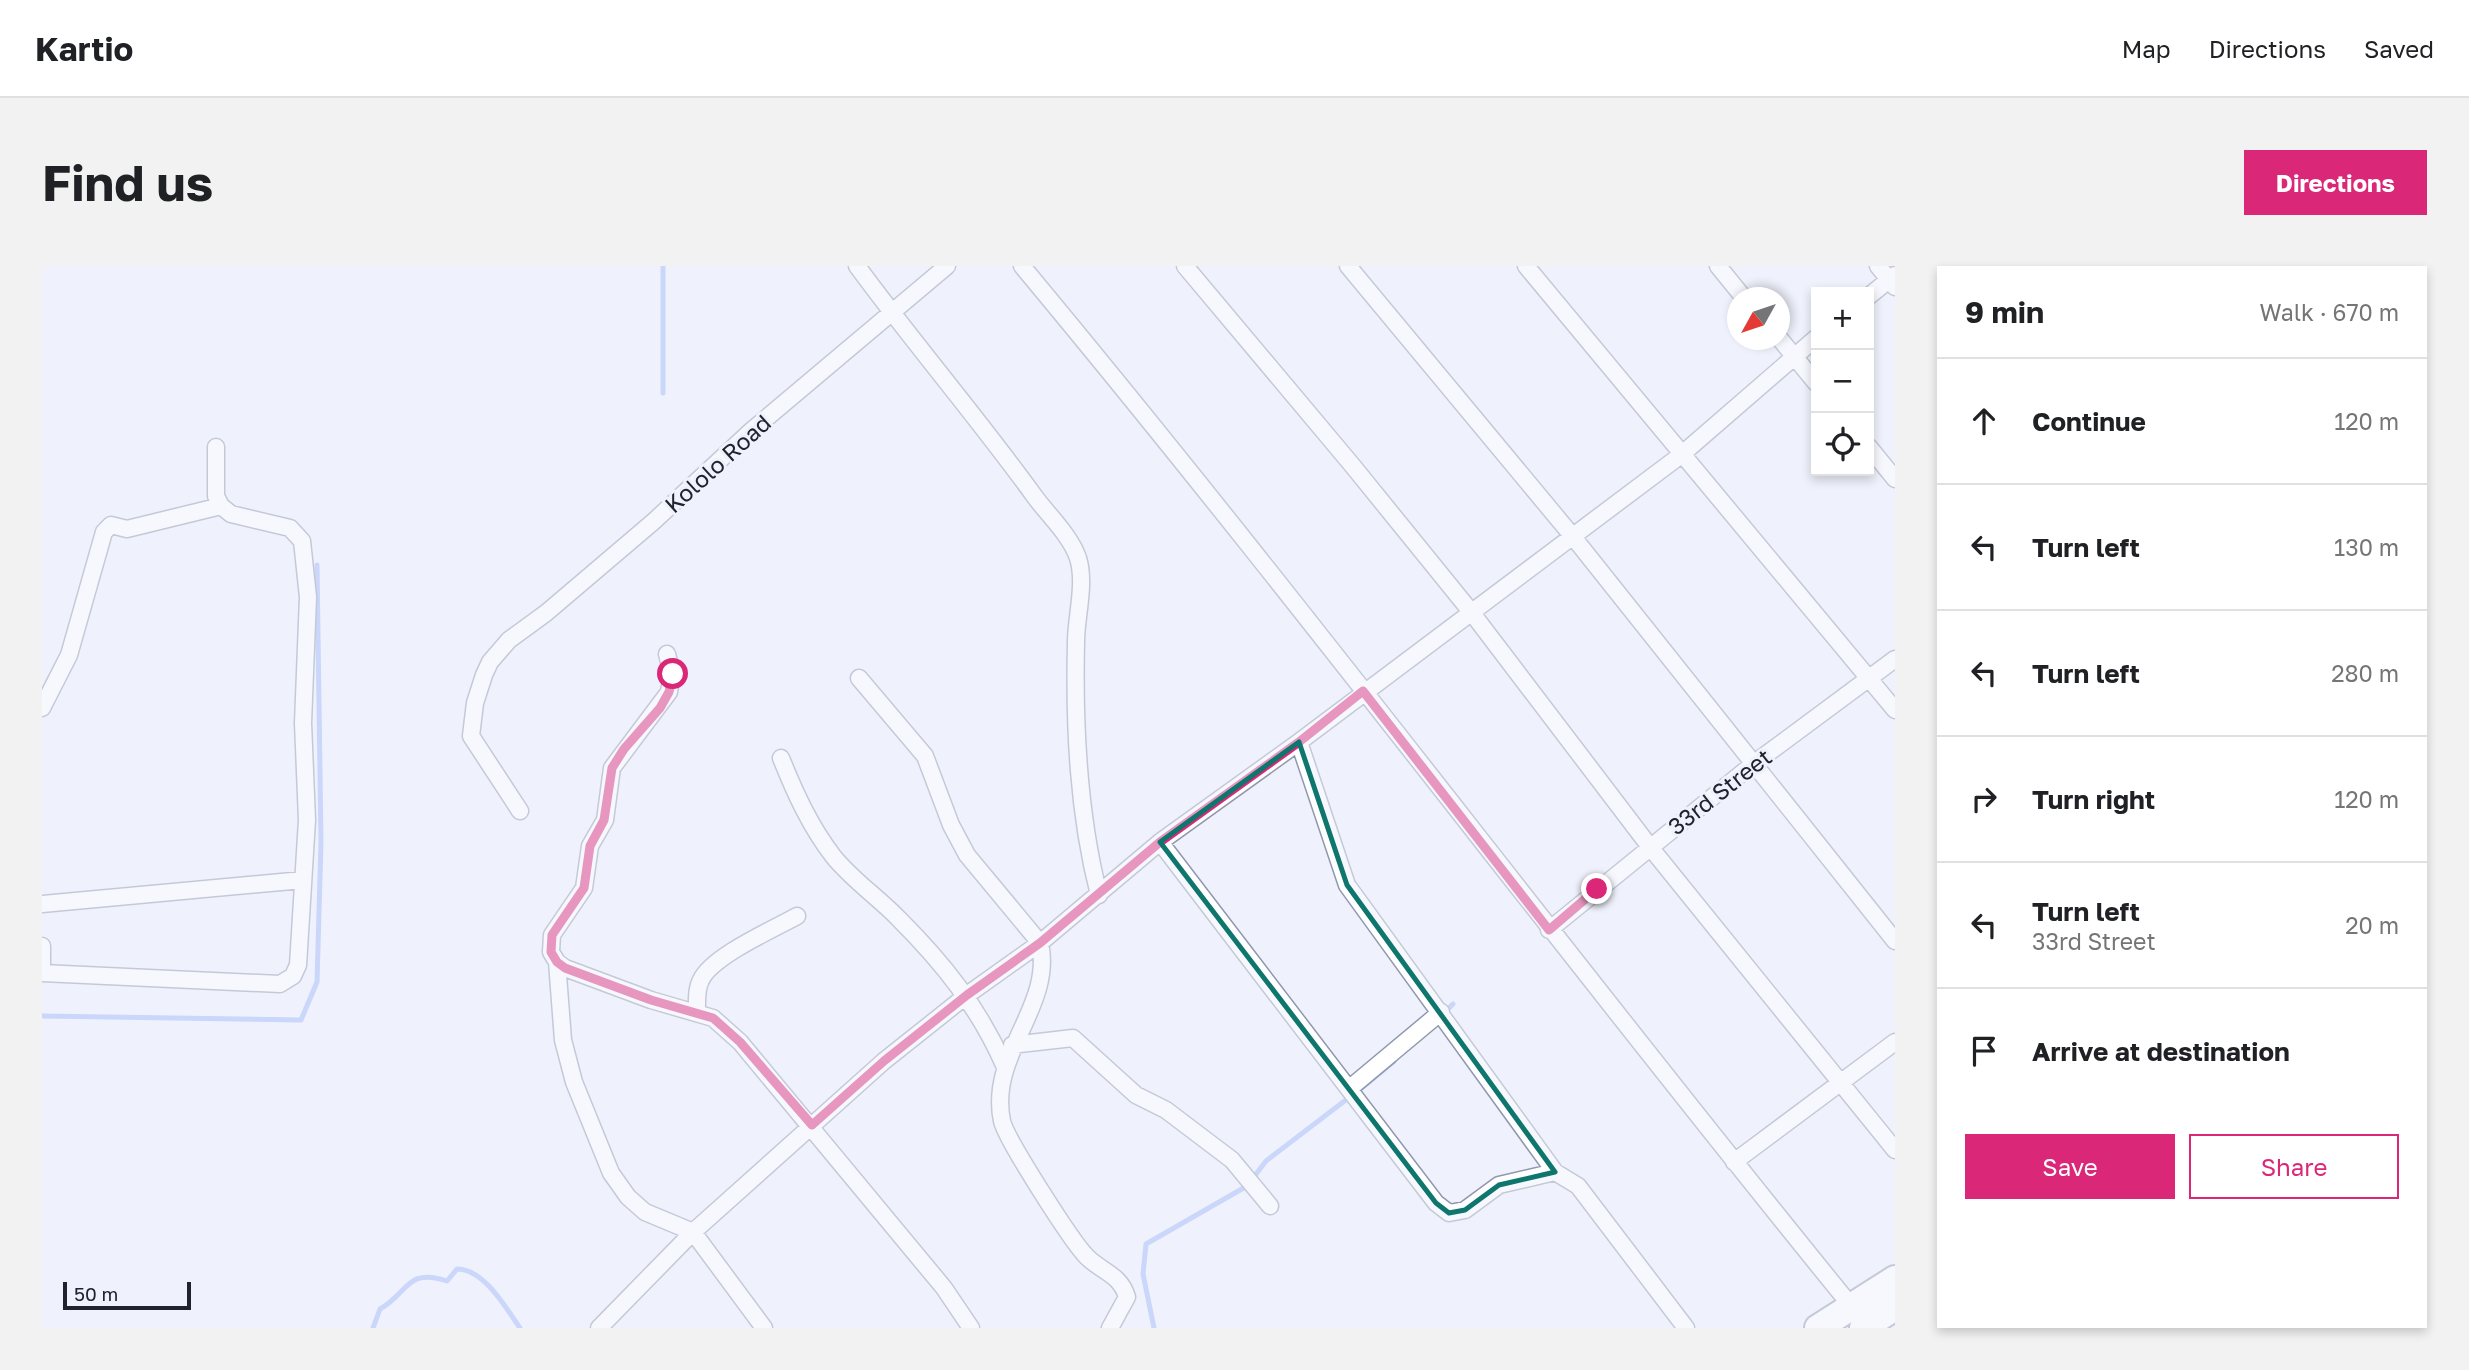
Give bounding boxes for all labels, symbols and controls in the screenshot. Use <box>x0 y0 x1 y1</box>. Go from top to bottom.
text: Kartio <box>35 29 133 68</box>
text: Map <box>2122 34 2171 63</box>
text: Directions <box>2209 34 2326 63</box>
text: Saved <box>2364 34 2434 63</box>
button: Directions <box>2244 150 2427 215</box>
text: Find us <box>42 153 213 212</box>
north arrow <box>1727 287 1790 350</box>
map controls <box>1811 287 1874 476</box>
button: + <box>1811 287 1874 350</box>
text: 9 min <box>1965 294 2044 330</box>
text: Walk · 670 m <box>2260 298 2399 326</box>
button: − <box>1811 350 1874 413</box>
icon: ahead <box>1965 402 2003 440</box>
text: Continue <box>2032 406 2146 437</box>
text: 120 m <box>2334 407 2399 435</box>
street label: Kololo Road <box>658 408 776 518</box>
button: locate <box>1811 413 1874 476</box>
icon: left <box>1965 528 2003 566</box>
text: Turn left <box>2032 532 2140 563</box>
text: 130 m <box>2334 533 2399 561</box>
icon: left <box>1965 654 2003 692</box>
route start <box>657 658 688 689</box>
text: Turn left <box>2032 658 2140 689</box>
text: 280 m <box>2331 659 2399 687</box>
street label: 33rd Street <box>1662 742 1777 840</box>
icon: right <box>1965 780 2003 818</box>
text: Turn right <box>2032 784 2155 815</box>
text: 120 m <box>2334 785 2399 813</box>
route end <box>1581 873 1612 904</box>
text: Turn left <box>2032 896 2140 927</box>
icon: left <box>1965 906 2003 944</box>
text: 20 m <box>2345 911 2399 939</box>
text: 33rd Street <box>2032 927 2156 955</box>
icon: arrive <box>1965 1032 2003 1070</box>
text: Arrive at destination <box>2032 1036 2290 1067</box>
button: Save <box>1965 1134 2175 1199</box>
button: Share <box>2189 1134 2399 1199</box>
scale bar <box>63 1279 191 1311</box>
text: 50 m <box>74 1282 118 1305</box>

